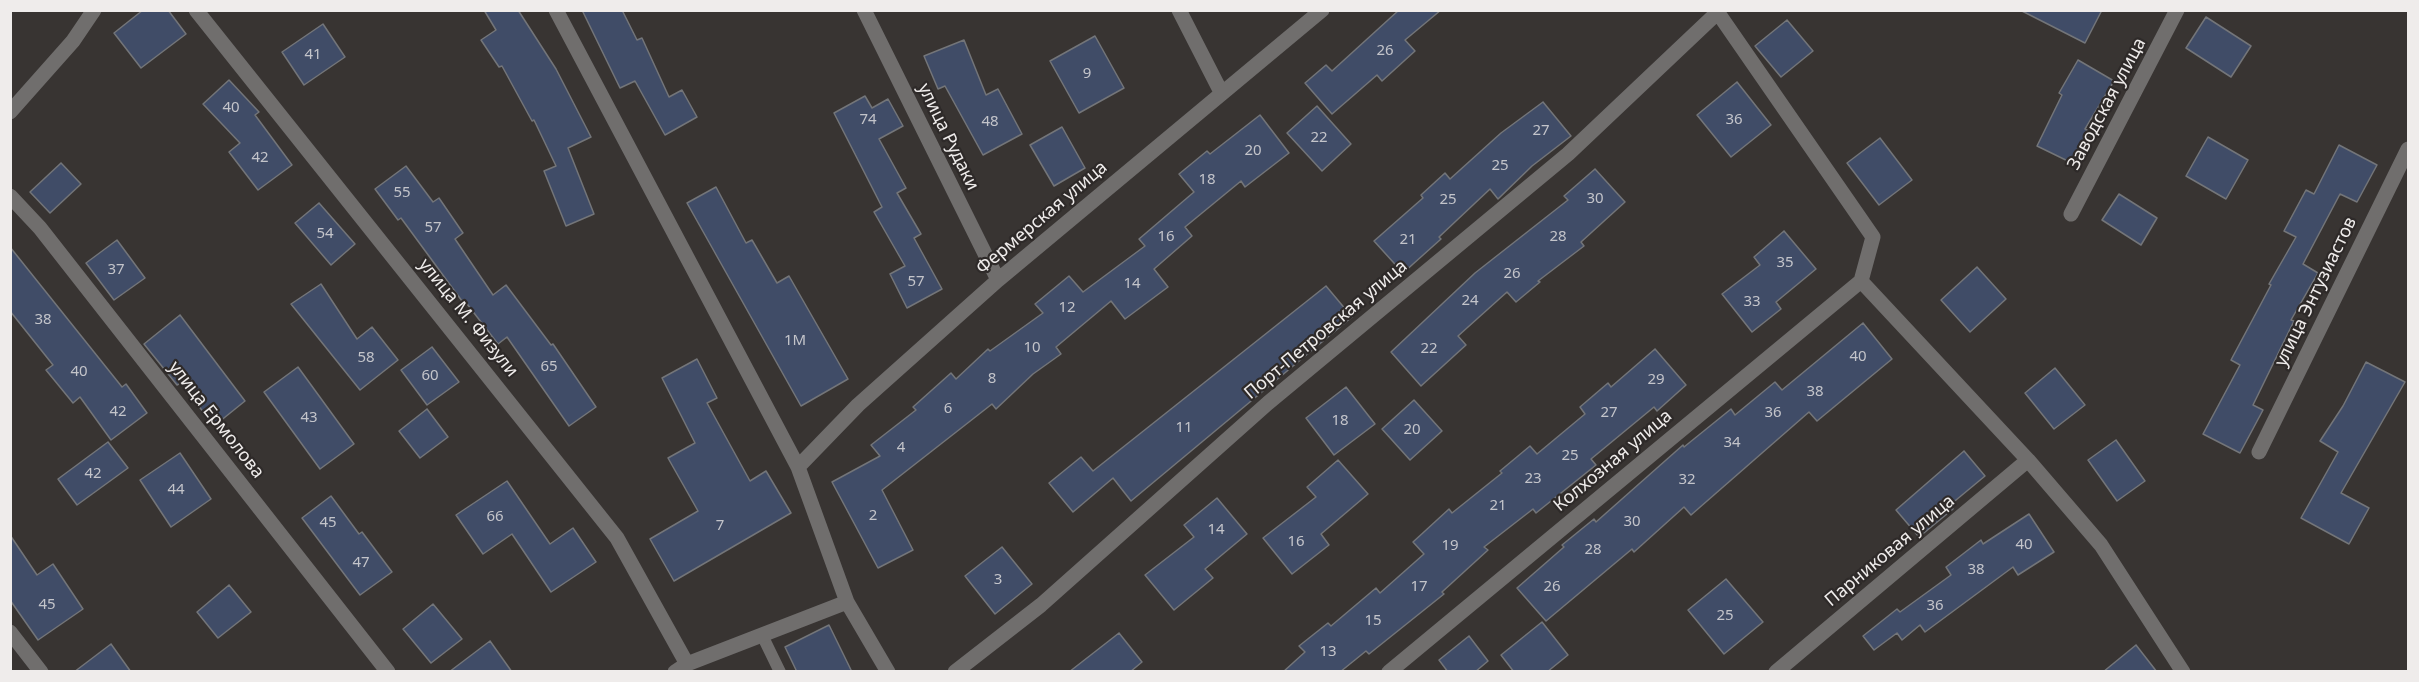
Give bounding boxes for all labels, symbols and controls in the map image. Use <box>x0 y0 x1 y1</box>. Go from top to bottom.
street label: Заводская улица <box>2063 34 2151 174</box>
house number: 26 <box>1376 42 1394 60</box>
house number: 41 <box>304 46 322 64</box>
house number: 9 <box>1083 65 1091 83</box>
street label: улица Рудаки <box>913 80 983 194</box>
house number: 40 <box>222 99 240 117</box>
house number: 74 <box>859 111 877 129</box>
house number: 36 <box>1725 111 1743 129</box>
house number: 48 <box>981 113 999 131</box>
house number: 27 <box>1532 122 1550 140</box>
house number: 22 <box>1310 129 1328 147</box>
house number: 20 <box>1244 142 1262 160</box>
house number: 42 <box>251 149 269 167</box>
street label: Фермерская улица <box>972 157 1112 279</box>
house number: 25 <box>1491 157 1509 175</box>
house number: 18 <box>1198 171 1216 189</box>
house number: 55 <box>393 184 411 202</box>
house number: 30 <box>1586 190 1604 208</box>
house number: 25 <box>1439 191 1457 209</box>
street label: улица Энтузиастов <box>2270 214 2362 370</box>
house number: 57 <box>424 219 442 237</box>
house number: 54 <box>316 225 334 243</box>
house number: 16 <box>1157 228 1175 246</box>
house number: 28 <box>1549 228 1567 246</box>
house number: 21 <box>1399 231 1417 249</box>
street label: улица М. Физули <box>414 254 522 382</box>
house number: 35 <box>1776 254 1794 272</box>
street label: Порт-Петровская улица <box>1240 256 1412 404</box>
house number: 37 <box>107 261 125 279</box>
house number: 26 <box>1503 265 1521 283</box>
house number: 57 <box>907 273 925 291</box>
house number: 14 <box>1123 275 1141 293</box>
house number: 24 <box>1461 292 1479 310</box>
house number: 33 <box>1743 293 1761 311</box>
house number: 12 <box>1058 299 1076 317</box>
house number: 38 <box>34 311 52 329</box>
house number: 1М <box>784 332 806 350</box>
house number: 10 <box>1023 339 1041 357</box>
house number: 22 <box>1420 340 1438 358</box>
house number: 40 <box>1849 348 1867 366</box>
house number: 58 <box>357 349 375 367</box>
street label: улица Ермолова <box>164 357 268 483</box>
house number: 65 <box>540 358 558 376</box>
house number: 40 <box>70 363 88 381</box>
house number: 60 <box>421 367 439 385</box>
house number: 8 <box>988 370 996 388</box>
house number: 29 <box>1647 371 1665 389</box>
house number: 38 <box>1806 383 1824 401</box>
house number: 6 <box>944 400 952 418</box>
house number: 42 <box>109 403 127 421</box>
house number: 27 <box>1600 404 1618 422</box>
house number: 36 <box>1764 404 1782 422</box>
street label: Колхозная улица <box>1550 405 1676 517</box>
house number: 43 <box>300 409 318 427</box>
house number: 18 <box>1331 412 1349 430</box>
house number: 11 <box>1175 419 1193 437</box>
house number: 20 <box>1403 421 1421 439</box>
house number: 34 <box>1723 434 1741 452</box>
house number: 4 <box>897 439 905 457</box>
house number: 25 <box>1561 447 1579 465</box>
house number: 42 <box>84 465 102 483</box>
house number: 23 <box>1524 470 1542 488</box>
house number: 32 <box>1678 471 1696 489</box>
house number: 44 <box>167 481 185 499</box>
street label: Парниковая улица <box>1821 490 1959 612</box>
house number: 21 <box>1489 497 1507 515</box>
house number: 2 <box>869 507 877 525</box>
house number: 66 <box>486 508 504 526</box>
house number: 30 <box>1623 513 1641 531</box>
house number: 45 <box>319 514 337 532</box>
house number: 7 <box>716 517 724 535</box>
house number: 14 <box>1207 521 1225 539</box>
house number: 16 <box>1287 533 1305 551</box>
house number: 40 <box>2015 536 2033 554</box>
house number: 19 <box>1441 537 1459 555</box>
house number: 28 <box>1584 541 1602 559</box>
house number: 47 <box>352 554 370 572</box>
house number: 38 <box>1967 561 1985 579</box>
house number: 3 <box>994 571 1002 589</box>
house number: 17 <box>1410 578 1428 596</box>
house number: 26 <box>1543 578 1561 596</box>
house number: 45 <box>38 596 56 614</box>
house number: 36 <box>1926 597 1944 615</box>
house number: 25 <box>1716 607 1734 625</box>
house number: 15 <box>1364 612 1382 630</box>
house number: 13 <box>1319 643 1337 661</box>

